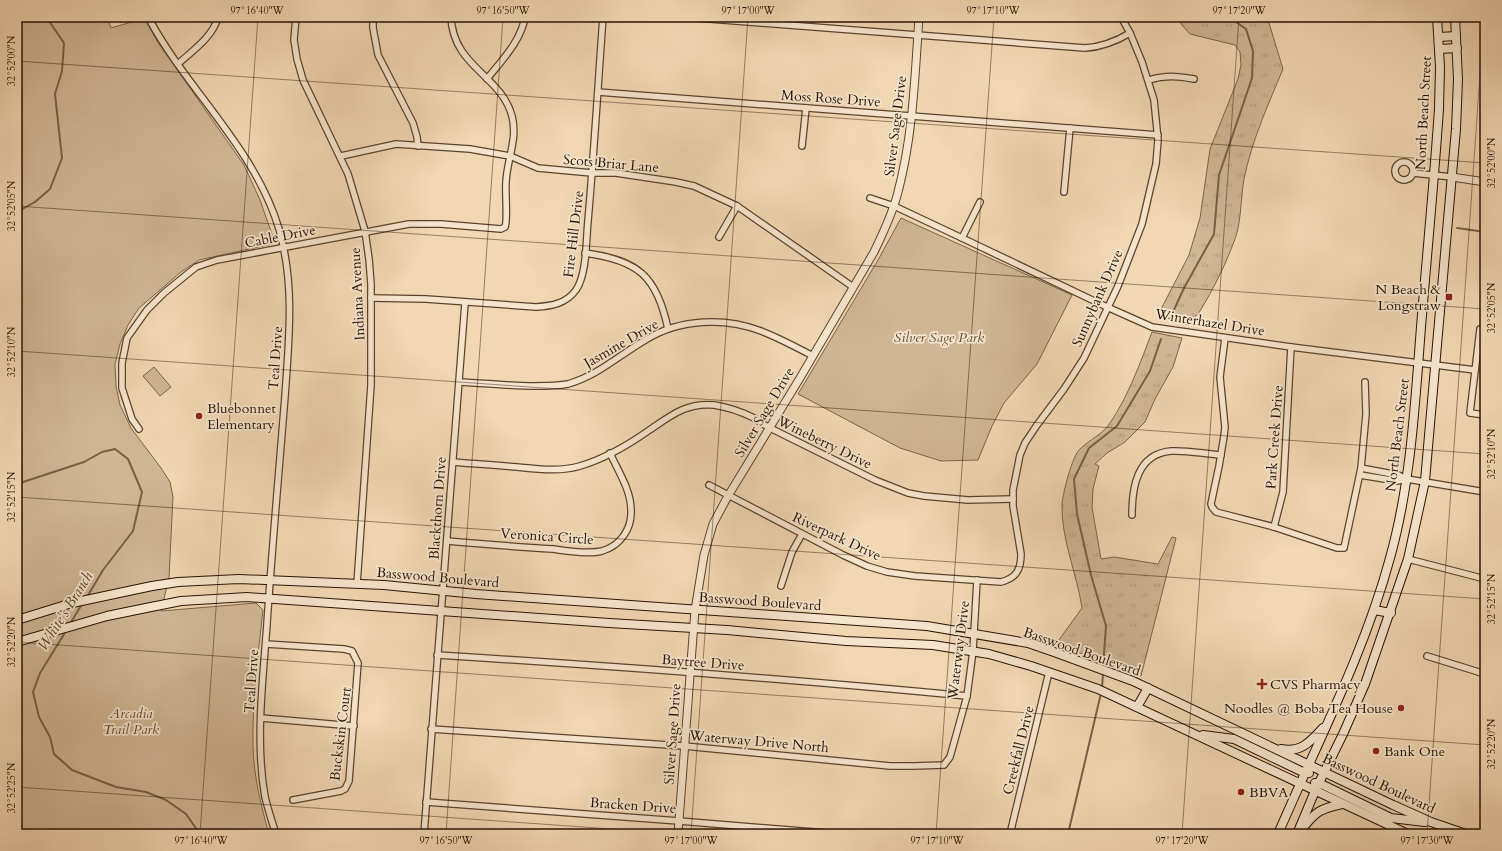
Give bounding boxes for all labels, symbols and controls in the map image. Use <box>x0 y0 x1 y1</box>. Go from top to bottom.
text: 97°16'40"W <box>230 4 285 18</box>
text: 97°16'50"W <box>476 4 531 18</box>
text: 97°17'00"W <box>721 4 776 18</box>
text: 97°17'10"W <box>966 4 1021 18</box>
text: 97°17'20"W <box>1212 4 1267 18</box>
text: 32°52'00"N <box>5 35 19 86</box>
street label: North Beach Street <box>1411 55 1436 170</box>
street label: Silver Sage Drive <box>880 74 911 178</box>
street label: Moss Rose Drive <box>781 86 881 111</box>
text: 32°52'00"N <box>1485 137 1499 188</box>
street label: Scots Briar Lane <box>562 150 660 177</box>
text: 32°52'05"N <box>5 180 19 231</box>
street label: Fire Hill Drive <box>559 189 588 279</box>
street label: Cable Drive <box>243 220 317 253</box>
street label: Indiana Avenue <box>346 247 369 341</box>
street label: Sunnybank Drive <box>1067 247 1127 350</box>
place label: N Beach & Longstraw <box>1375 280 1442 315</box>
text: 32°52'05"N <box>1485 282 1499 333</box>
marker: N Beach & Longstraw <box>1444 292 1454 302</box>
street label: Winterhazel Drive <box>1153 304 1266 341</box>
street label: Jasmine Drive <box>579 314 662 373</box>
text: 32°52'10"N <box>5 326 19 377</box>
street label: Teal Drive <box>264 326 287 391</box>
park label: Silver Sage Park <box>894 328 984 347</box>
street label: Silver Sage Drive <box>730 364 799 461</box>
street label: North Beach Street <box>1381 377 1414 493</box>
street label: Park Creek Drive <box>1261 384 1288 490</box>
place label: Bluebonnet Elementary <box>207 399 276 434</box>
marker: Bluebonnet Elementary <box>194 411 204 421</box>
street label: Wineberry Drive <box>774 411 875 474</box>
text: 32°52'10"N <box>1485 428 1499 479</box>
street label: Blackthorn Drive <box>424 456 451 560</box>
text: 32°52'15"N <box>5 471 19 522</box>
street label: Riverpark Drive <box>789 508 884 565</box>
street label: Veronica Circle <box>500 524 594 549</box>
street label: Basswood Boulevard <box>376 563 501 592</box>
water label: White's Branch <box>33 567 98 654</box>
text: 32°52'15"N <box>1485 573 1499 624</box>
street label: Basswood Boulevard <box>698 588 822 615</box>
street label: Waterway Drive <box>943 599 974 702</box>
text: 32°52'20"N <box>5 616 19 667</box>
street label: Basswood Boulevard <box>1021 622 1144 681</box>
street label: Teal Drive <box>240 649 263 714</box>
street label: Baytree Drive <box>661 650 745 675</box>
place label: CVS Pharmacy <box>1270 675 1361 694</box>
marker: CVS Pharmacy <box>1257 679 1267 689</box>
street label: Silver Sage Drive <box>659 683 686 785</box>
street label: Buckskin Court <box>325 685 356 782</box>
place label: Noodles @ Boba Tea House <box>1224 699 1393 718</box>
marker: Noodles @ Boba Tea House <box>1396 703 1406 713</box>
park label: Arcadia Trail Park <box>103 704 159 739</box>
street label: Creekfall Drive <box>998 704 1039 797</box>
text: 32°52'20"N <box>1485 718 1499 769</box>
street label: Waterway Drive North <box>687 726 830 757</box>
place label: Bank One <box>1384 742 1445 761</box>
marker: Bank One <box>1371 746 1381 756</box>
street label: Basswood Boulevard <box>1319 749 1439 818</box>
text: 32°52'25"N <box>5 762 19 813</box>
place label: BBVA <box>1249 783 1288 802</box>
marker: BBVA <box>1236 787 1246 797</box>
street label: Bracken Drive <box>589 793 677 818</box>
text: 97°16'40"W <box>174 834 229 848</box>
text: 97°16'50"W <box>419 834 474 848</box>
text: 97°17'00"W <box>664 834 719 848</box>
text: 97°17'10"W <box>910 834 965 848</box>
text: 97°17'20"W <box>1155 834 1210 848</box>
text: 97°17'30"W <box>1400 834 1455 848</box>

